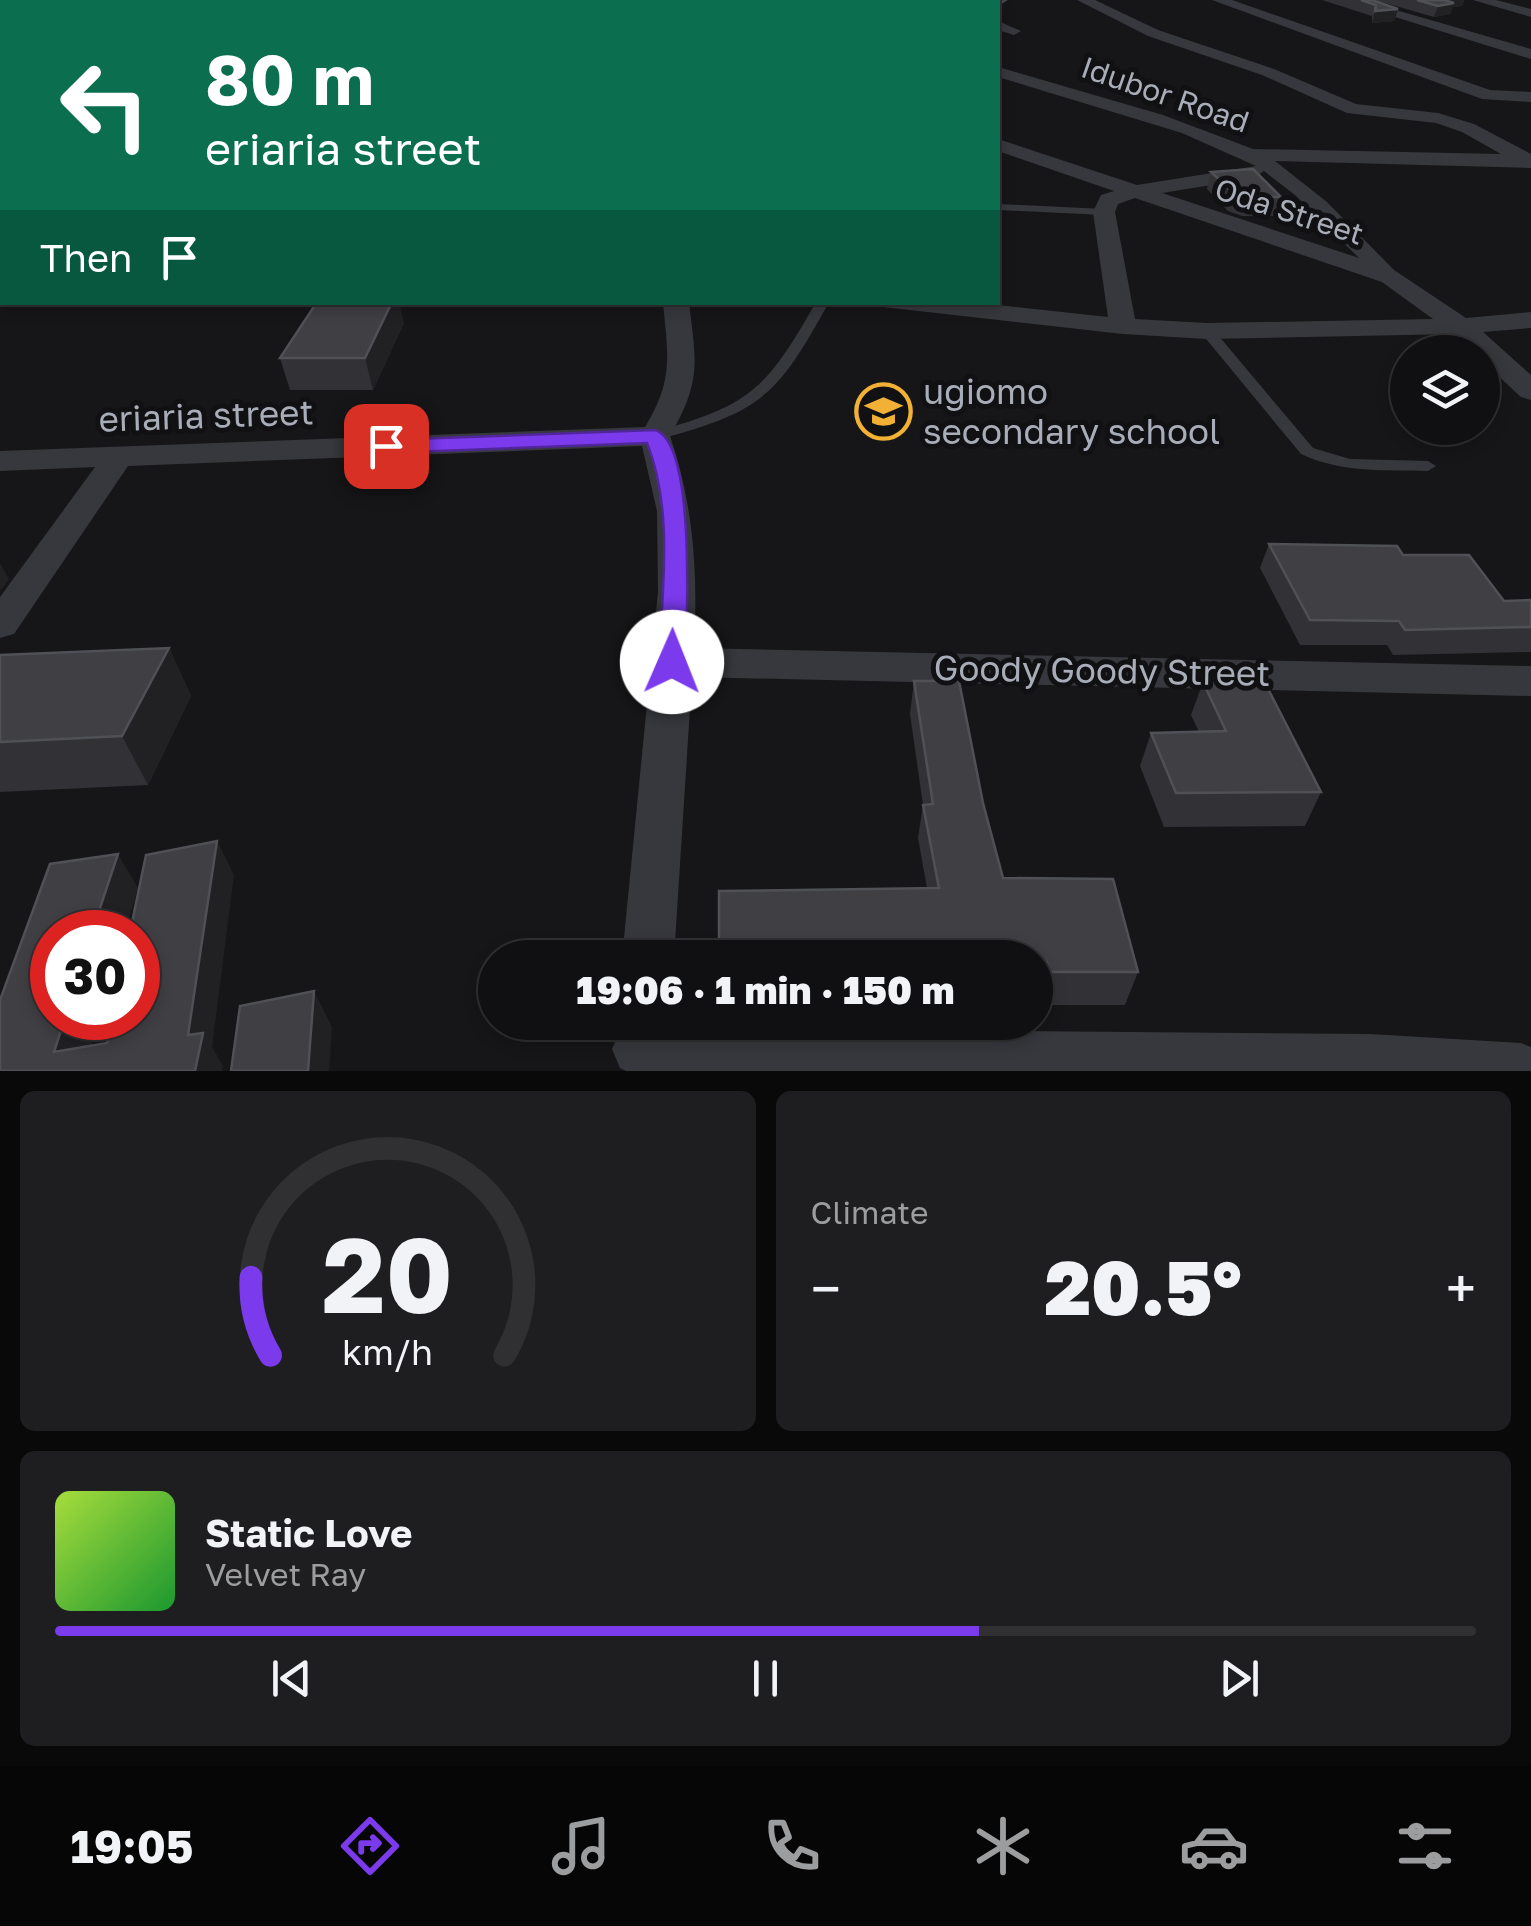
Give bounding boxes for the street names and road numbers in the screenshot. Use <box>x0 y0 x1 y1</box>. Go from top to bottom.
street label: Idubor Road <box>1077 49 1254 140</box>
street label: Oda Street <box>1211 170 1368 252</box>
street label: eriaria street <box>98 390 314 440</box>
street label: Goody Goody Street <box>933 646 1271 694</box>

